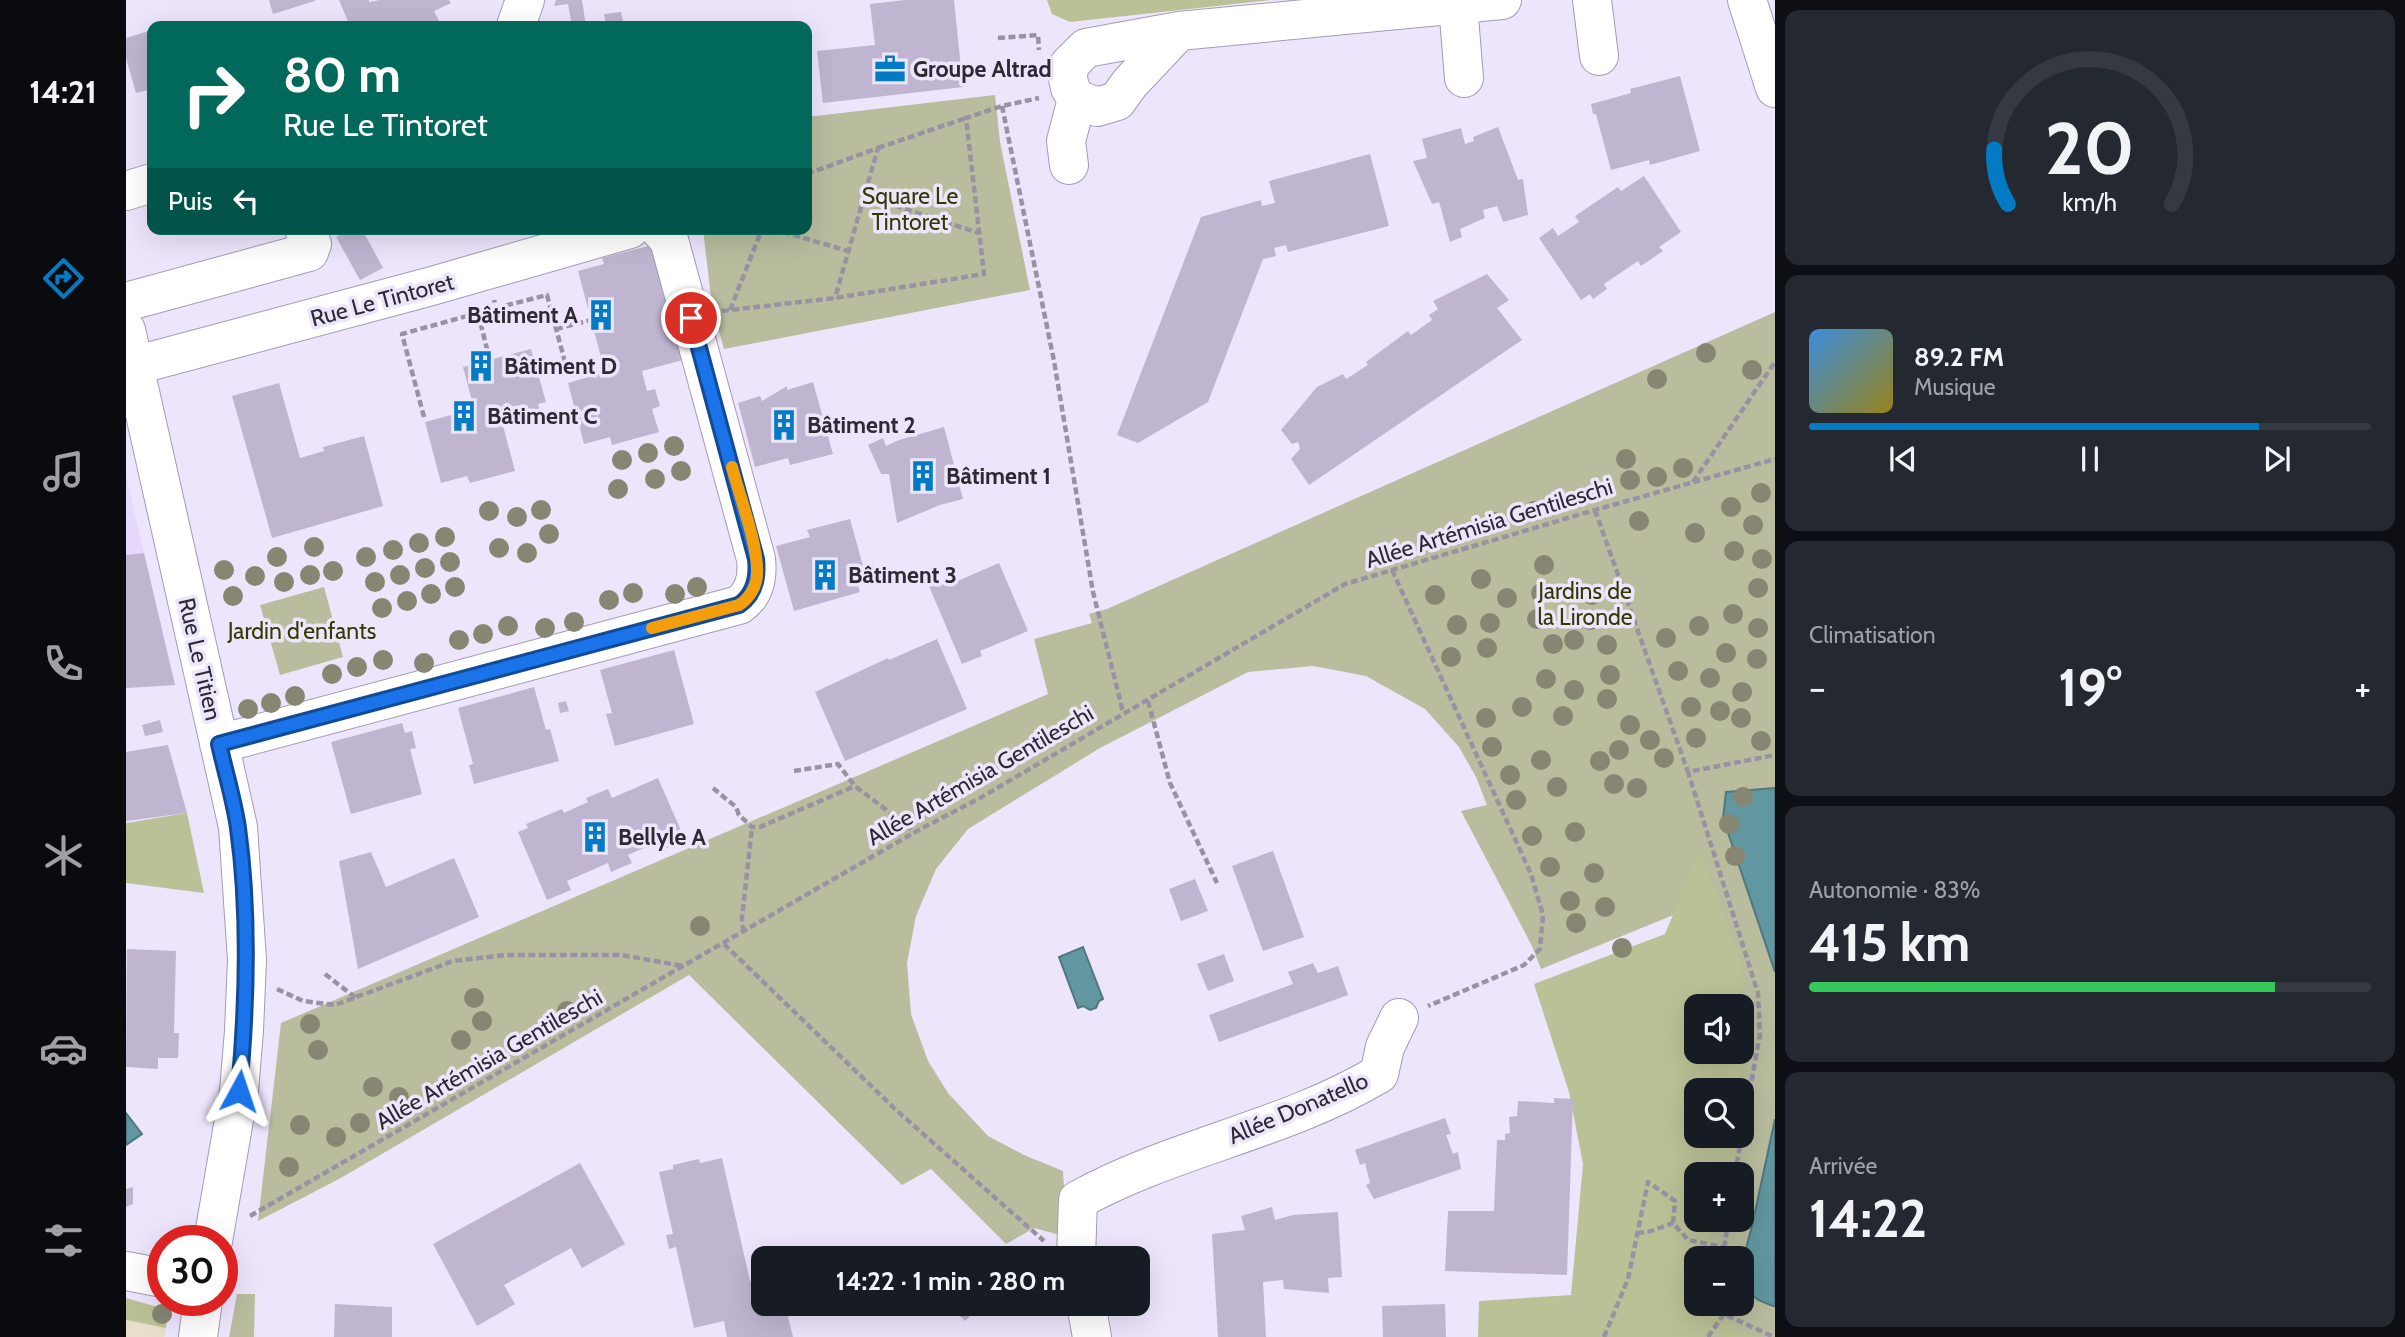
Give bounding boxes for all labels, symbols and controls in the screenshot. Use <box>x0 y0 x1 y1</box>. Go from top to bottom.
text: 80 m <box>283 45 401 104</box>
icon: right <box>168 49 259 140</box>
office icon: Groupe Altrad <box>873 52 907 86</box>
place label: Groupe Altrad <box>913 55 1052 83</box>
text: 14:21 <box>29 72 97 111</box>
text: 20 <box>2045 104 2135 192</box>
text: Rue Le Tintoret <box>283 105 488 144</box>
icon: left <box>227 182 265 220</box>
park label: Square Le Tintoret <box>862 182 958 236</box>
text: Puis <box>168 185 213 217</box>
text: km/h <box>2063 187 2117 217</box>
icon: directions <box>39 254 88 303</box>
street label: Rue Le Tintoret <box>307 267 457 333</box>
pin <box>661 288 721 348</box>
building icon: Bâtiment A <box>584 298 618 332</box>
icon: arrive <box>672 299 710 337</box>
place label: Bâtiment A <box>467 301 579 329</box>
text: 89.2 FM <box>1914 341 2004 373</box>
building icon: Bâtiment D <box>464 349 498 383</box>
place label: Bâtiment D <box>504 352 617 380</box>
text: Musique <box>1914 373 1996 401</box>
building icon: Bâtiment C <box>447 399 481 433</box>
place label: Bâtiment C <box>487 402 598 430</box>
building icon: Bâtiment 2 <box>767 408 801 442</box>
place label: Bâtiment 2 <box>807 411 916 439</box>
icon: previous <box>1884 440 1922 478</box>
icon: pause <box>2071 440 2109 478</box>
icon: next <box>2258 440 2296 478</box>
icon: music <box>39 447 88 496</box>
building icon: Bâtiment 1 <box>906 459 940 493</box>
place label: Bâtiment 1 <box>946 462 1051 490</box>
street label: Allée Artémisia Gentileschi <box>1362 472 1616 574</box>
building icon: Bâtiment 3 <box>808 558 842 592</box>
place label: Bâtiment 3 <box>848 561 957 589</box>
park label: Jardins de la Lironde <box>1537 577 1633 631</box>
street label: Rue Le Titien <box>172 595 228 723</box>
park label: Jardin d'enfants <box>227 617 376 645</box>
text: Climatisation <box>1809 621 1936 649</box>
icon: phone <box>39 639 88 688</box>
text: 19° <box>2058 656 2122 719</box>
text: − <box>1809 664 1826 711</box>
text: + <box>2354 664 2371 711</box>
street label: Allée Artémisia Gentileschi <box>862 699 1098 851</box>
building icon: Bellyle A <box>578 820 612 854</box>
place label: Bellyle A <box>618 823 707 851</box>
icon: climate <box>39 831 88 880</box>
text: Autonomie · 83% <box>1809 876 1980 904</box>
text: 415 km <box>1809 911 1970 974</box>
street label: Allée Artémisia Gentileschi <box>371 983 607 1135</box>
map controls <box>1684 994 1754 1316</box>
button: sound <box>1684 994 1754 1064</box>
icon: car <box>39 1024 88 1073</box>
position arrow <box>202 1054 276 1128</box>
street label: Allée Donatello <box>1224 1066 1372 1150</box>
button: search <box>1684 1078 1754 1148</box>
text: Arrivée <box>1809 1152 1877 1180</box>
button: + <box>1684 1162 1754 1232</box>
text: 14:22 <box>1809 1187 1927 1250</box>
icon: filters <box>39 1216 88 1265</box>
speed limit sign: 30 <box>147 1225 238 1316</box>
button: − <box>1684 1246 1754 1316</box>
text: 14:22 · 1 min · 280 m <box>836 1265 1065 1297</box>

